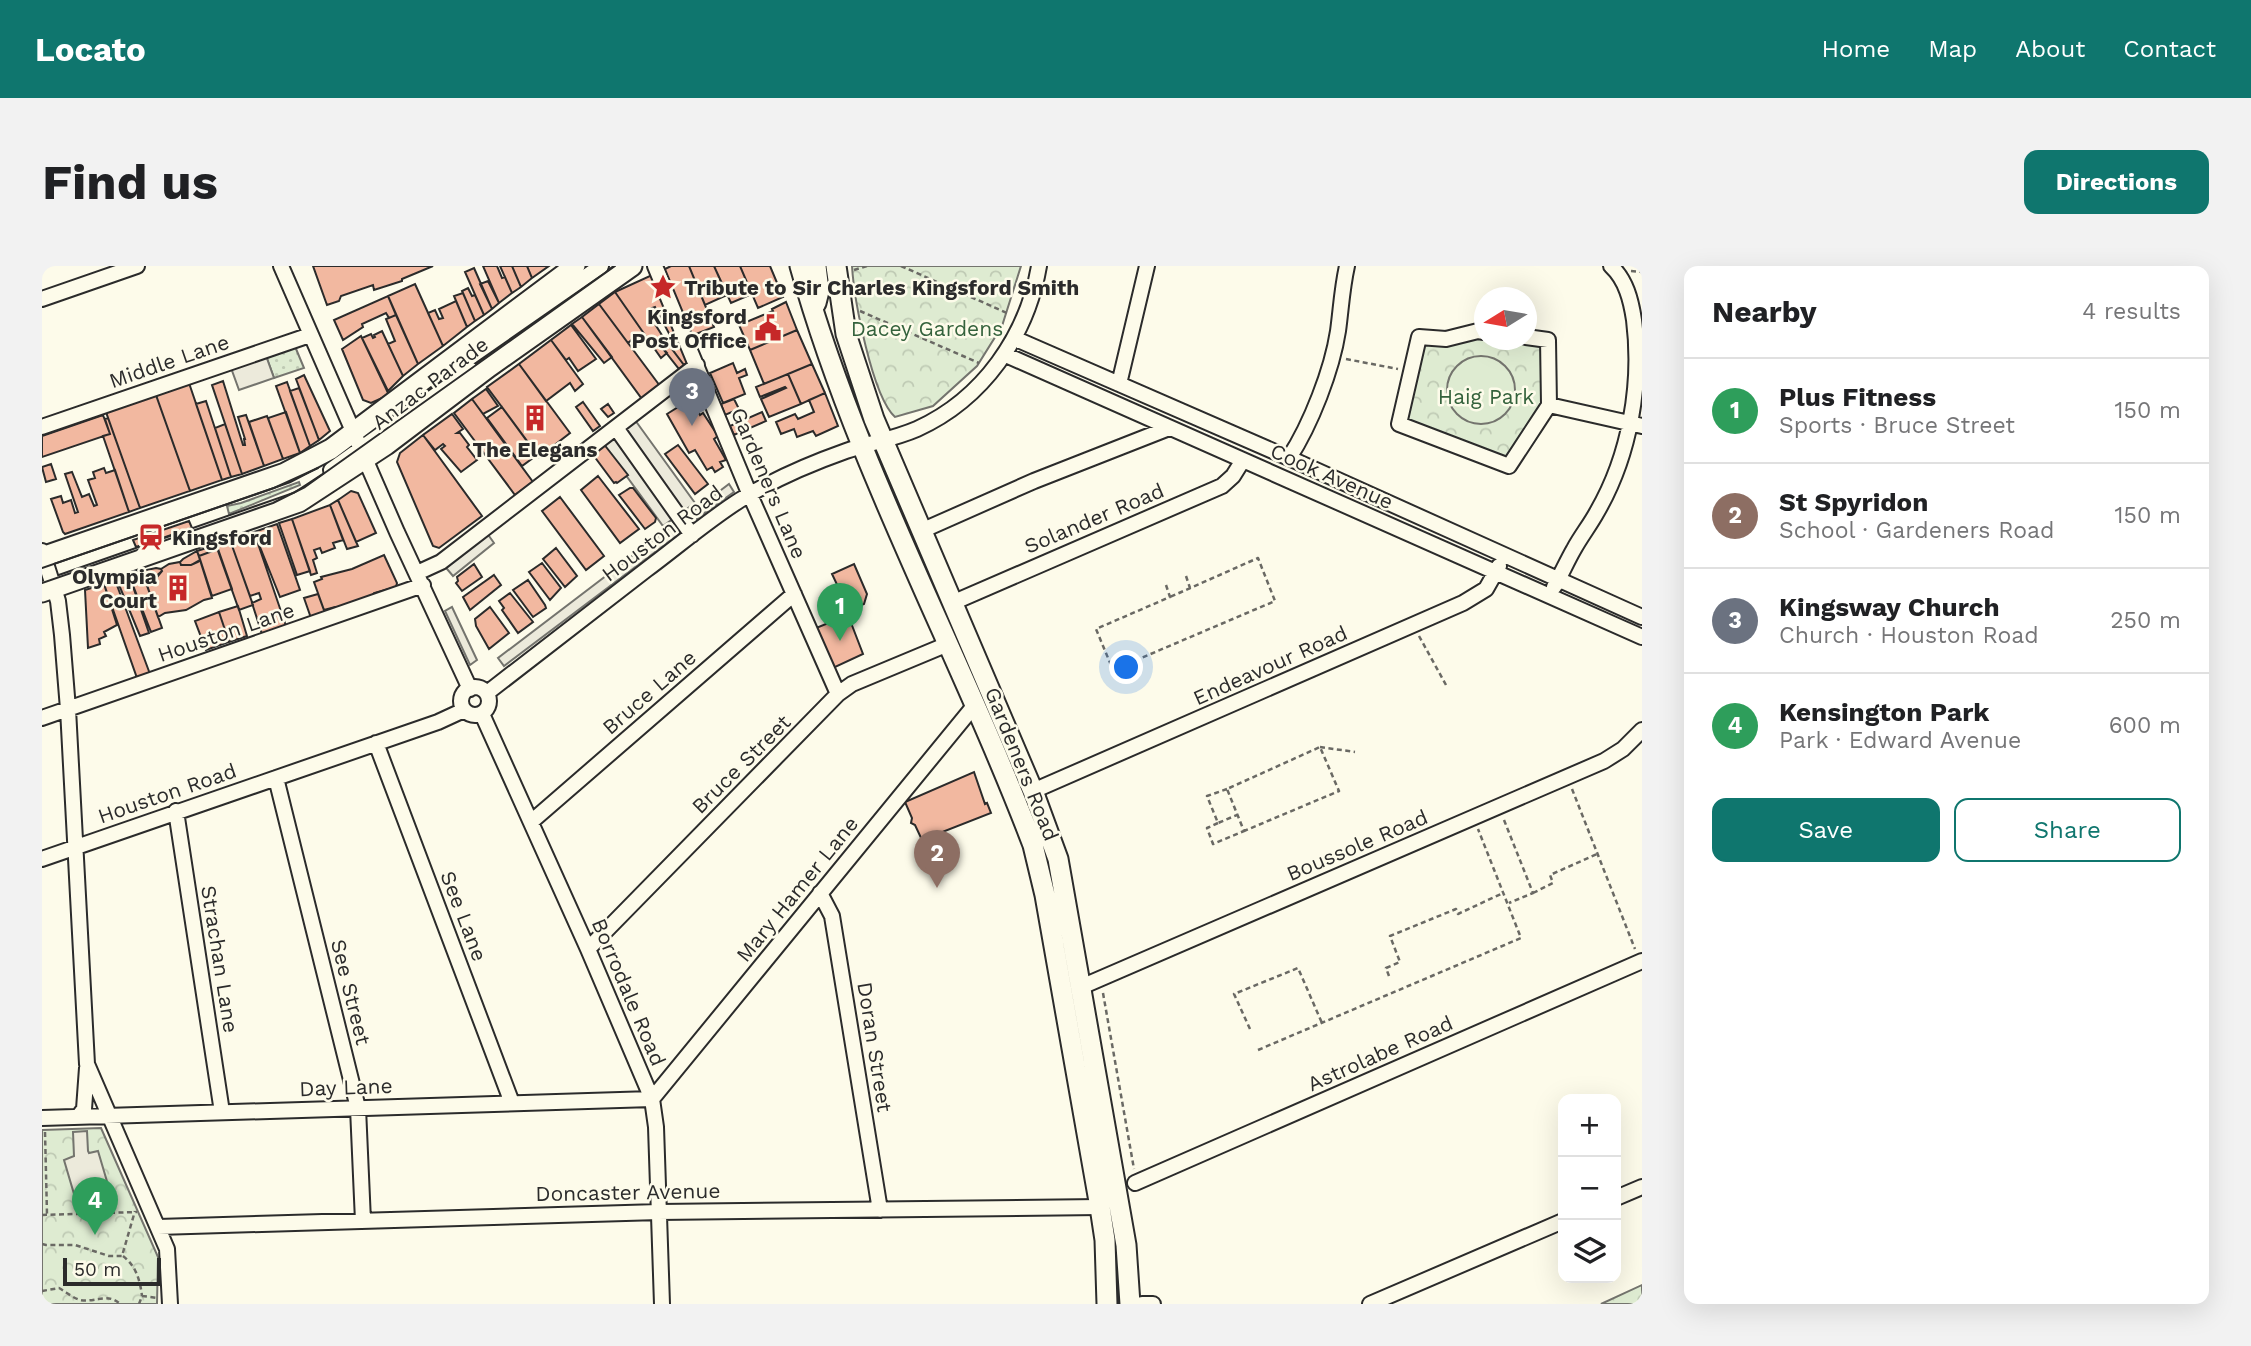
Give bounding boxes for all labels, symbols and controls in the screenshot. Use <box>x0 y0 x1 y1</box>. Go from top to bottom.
text: Locato <box>35 30 146 69</box>
text: Home <box>1822 35 1890 63</box>
text: Map <box>1928 35 1977 63</box>
text: About <box>2015 35 2085 63</box>
text: Contact <box>2123 35 2216 63</box>
button: Directions <box>2024 150 2209 214</box>
text: Find us <box>42 153 218 211</box>
place icon: Tribute to Sir Charles Kingsford Smith <box>648 272 678 302</box>
place label: Tribute to Sir Charles Kingsford Smith <box>684 275 1079 300</box>
north arrow <box>1474 287 1537 350</box>
text: Nearby <box>1712 294 1817 329</box>
text: 4 results <box>2082 298 2181 325</box>
place label: Kingsford Post Office <box>632 304 747 353</box>
public building icon: Kingsford Post Office <box>753 313 783 343</box>
park label: Dacey Gardens <box>851 316 1003 341</box>
street label: Middle Lane <box>106 329 232 393</box>
street label: Anzac Parade <box>367 331 493 435</box>
pin: 3 <box>669 368 715 426</box>
text: Plus Fitness <box>1779 382 1936 412</box>
park label: Haig Park <box>1438 384 1534 409</box>
text: 1 <box>1730 397 1740 424</box>
text: 150 m <box>2115 397 2181 424</box>
building icon: The Elegans <box>520 403 550 433</box>
street label: Gardeners Lane <box>726 404 812 562</box>
text: Sports · Bruce Street <box>1779 412 2015 439</box>
place label: The Elegans <box>472 437 598 462</box>
street label: Cook Avenue <box>1267 438 1397 514</box>
street label: Solander Road <box>1020 477 1168 559</box>
street label: Houston Road <box>597 479 727 587</box>
text: St Spyridon <box>1779 487 1928 517</box>
text: 2 <box>1728 502 1742 529</box>
text: 150 m <box>2115 502 2181 529</box>
text: School · Gardeners Road <box>1779 517 2054 544</box>
station icon: Kingsford <box>136 522 166 552</box>
place label: Kingsford <box>172 525 272 550</box>
place label: Olympia Court <box>72 564 158 613</box>
building icon: Olympia Court <box>163 573 193 603</box>
pin: 1 <box>817 583 863 641</box>
text: Kingsway Church <box>1779 592 2000 622</box>
street label: Houston Lane <box>154 597 298 667</box>
text: 3 <box>1728 607 1742 634</box>
text: 250 m <box>2110 607 2181 634</box>
street label: Endeavour Road <box>1189 620 1351 710</box>
text: Church · Houston Road <box>1779 622 2039 649</box>
street label: Bruce Lane <box>597 645 701 739</box>
your location <box>1109 650 1143 684</box>
street label: Gardeners Road <box>980 684 1064 844</box>
text: Kensington Park <box>1779 697 1990 727</box>
street label: Bruce Street <box>686 709 796 819</box>
text: 4 <box>1728 712 1742 739</box>
text: 600 m <box>2109 712 2181 739</box>
text: Park · Edward Avenue <box>1779 727 2021 754</box>
street label: Houston Road <box>95 758 239 828</box>
button: Save <box>1712 798 1940 862</box>
button: Share <box>1954 798 2181 862</box>
street label: Boussole Road <box>1283 804 1431 886</box>
street label: Mary Hamer Lane <box>731 811 863 967</box>
pin: 2 <box>914 830 960 888</box>
street label: See Lane <box>435 867 493 965</box>
street label: Strachan Lane <box>196 884 244 1034</box>
street label: Borrodale Road <box>587 915 671 1069</box>
street label: See Street <box>326 937 376 1048</box>
street label: Doran Street <box>852 980 898 1114</box>
street label: Astrolabe Road <box>1303 1010 1457 1096</box>
street label: Day Lane <box>299 1073 393 1101</box>
map controls <box>1558 1094 1621 1283</box>
button: + <box>1558 1094 1621 1157</box>
button: − <box>1558 1157 1621 1220</box>
pin: 4 <box>72 1177 118 1235</box>
street label: Doncaster Avenue <box>535 1178 721 1206</box>
button: layers <box>1558 1220 1621 1283</box>
scale bar <box>63 1255 161 1287</box>
text: 50 m <box>74 1258 121 1281</box>

